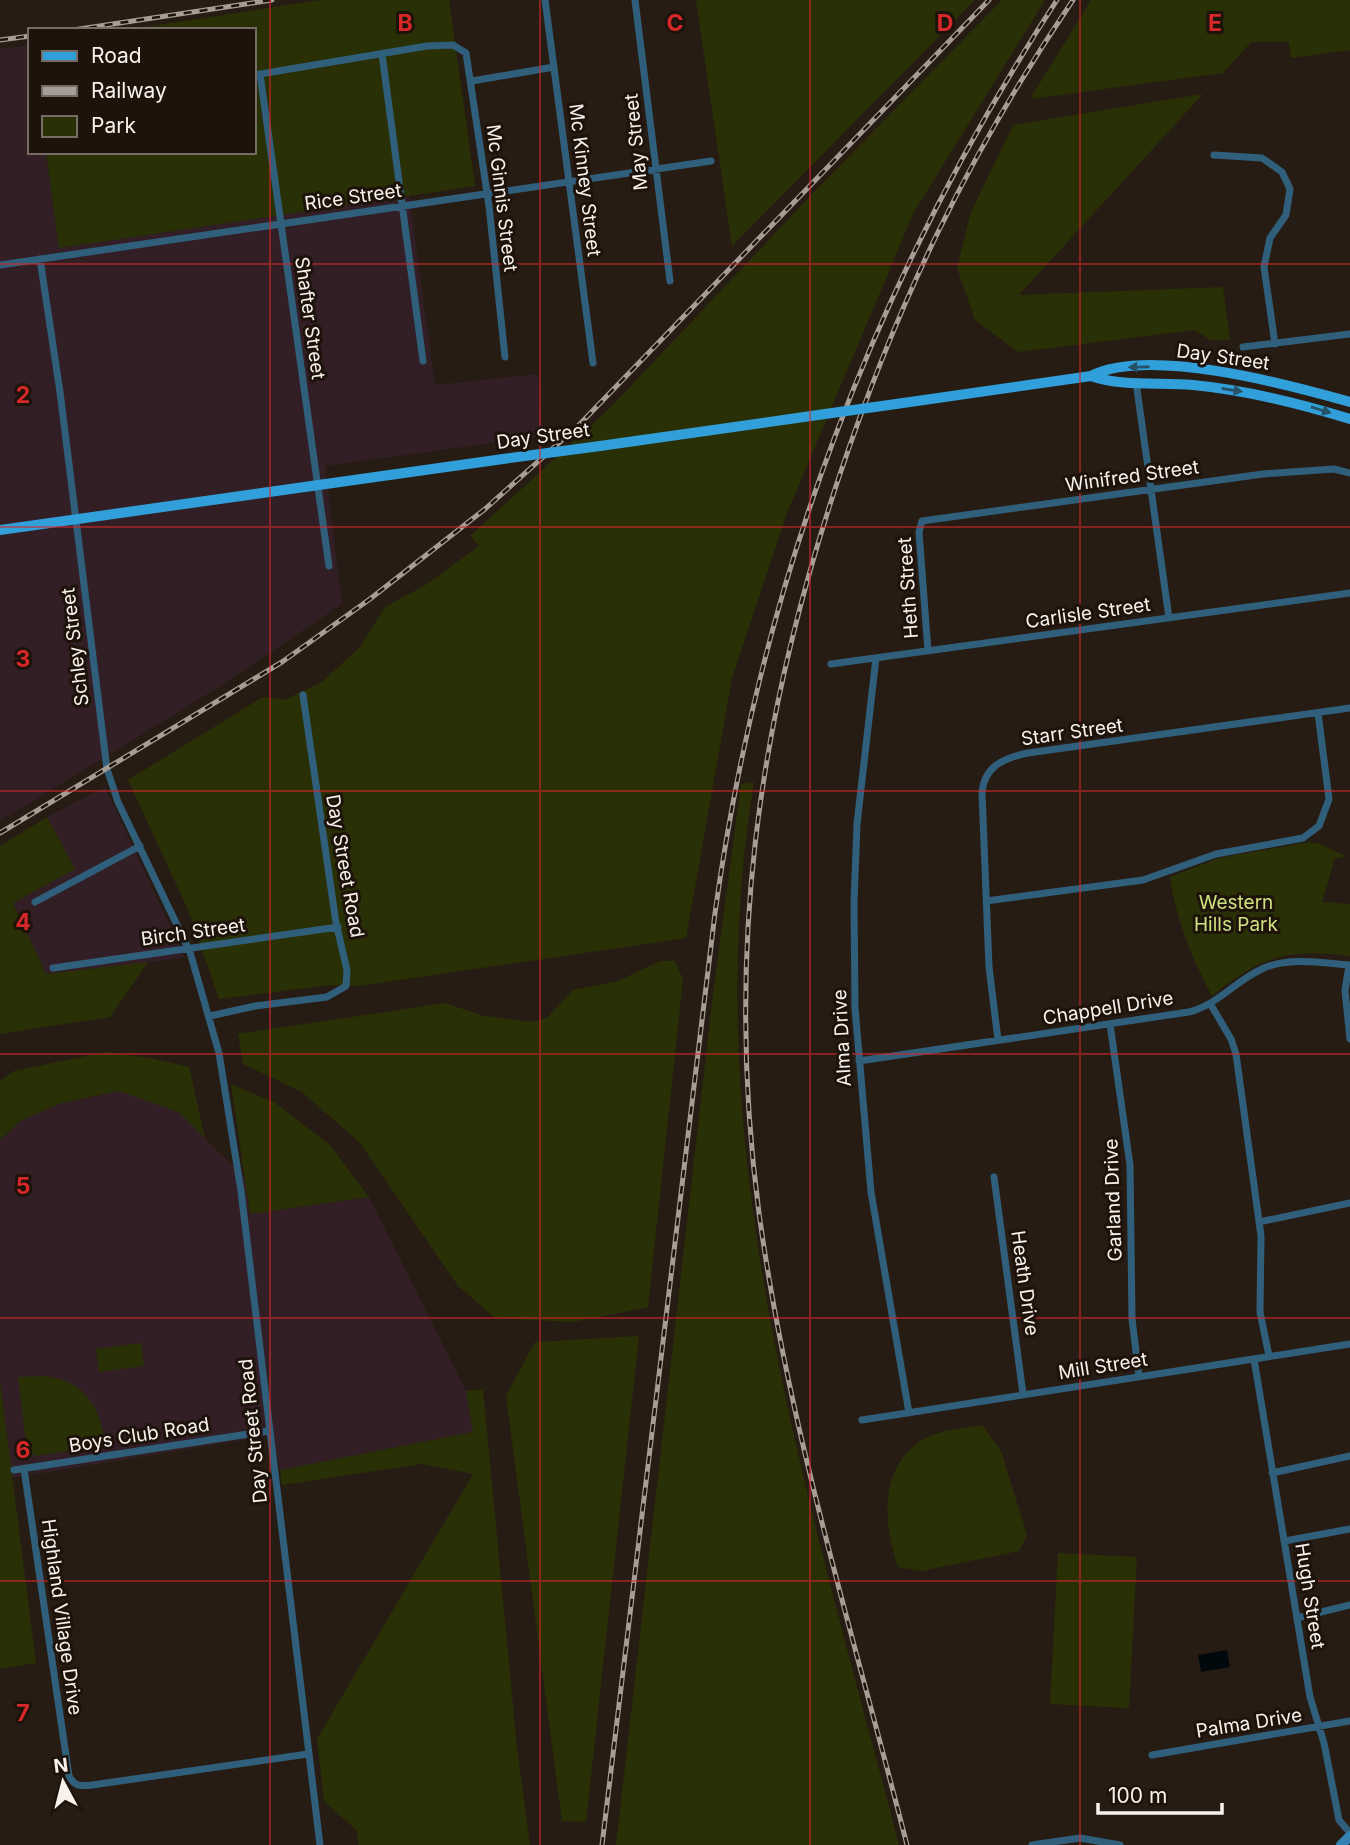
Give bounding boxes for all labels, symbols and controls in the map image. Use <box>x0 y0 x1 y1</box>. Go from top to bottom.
text: B <box>397 9 413 37</box>
text: C <box>666 9 684 37</box>
text: D <box>937 9 953 37</box>
text: E <box>1208 9 1222 37</box>
legend <box>28 28 256 154</box>
text: Road <box>91 43 142 68</box>
text: Railway <box>91 78 167 103</box>
street label: May Street <box>619 92 653 192</box>
street label: Mc Kinney Street <box>564 102 606 258</box>
text: Park <box>91 113 136 138</box>
street label: Mc Ginnis Street <box>482 123 522 273</box>
street label: Rice Street <box>303 179 403 215</box>
street label: Shafter Street <box>290 255 330 381</box>
street label: Day Street <box>1175 339 1271 375</box>
one-way arrow <box>1127 361 1149 373</box>
text: 2 <box>16 381 30 409</box>
one-way arrow <box>1221 385 1243 396</box>
one-way arrow <box>1311 405 1332 415</box>
street label: Day Street <box>495 418 591 454</box>
street label: Winifred Street <box>1064 455 1200 497</box>
street label: Heth Street <box>893 537 923 639</box>
street label: Schley Street <box>56 586 94 708</box>
street label: Carlisle Street <box>1024 593 1152 633</box>
text: 3 <box>16 645 30 673</box>
street label: Starr Street <box>1020 713 1124 751</box>
street label: Day Street Road <box>321 793 369 939</box>
park label: Western Hills Park <box>1194 891 1279 936</box>
text: 4 <box>15 908 31 936</box>
street label: Birch Street <box>139 913 247 951</box>
street label: Chappell Drive <box>1041 986 1175 1030</box>
street label: Alma Drive <box>828 989 856 1087</box>
street label: Garland Drive <box>1099 1138 1127 1262</box>
text: 5 <box>16 1172 30 1200</box>
street label: Heath Drive <box>1006 1229 1044 1337</box>
street label: Mill Street <box>1057 1348 1149 1384</box>
street label: Day Street Road <box>234 1358 272 1504</box>
street label: Boys Club Road <box>67 1413 211 1457</box>
text: 6 <box>16 1436 30 1464</box>
street label: Highland Village Drive <box>37 1517 87 1717</box>
street label: Hugh Street <box>1290 1541 1330 1651</box>
text: 7 <box>16 1699 30 1727</box>
street label: Palma Drive <box>1194 1703 1304 1743</box>
north arrow <box>28 1747 98 1817</box>
text: N <box>52 1753 70 1778</box>
scale bar <box>1098 1772 1222 1816</box>
text: 100 m <box>1108 1783 1167 1808</box>

